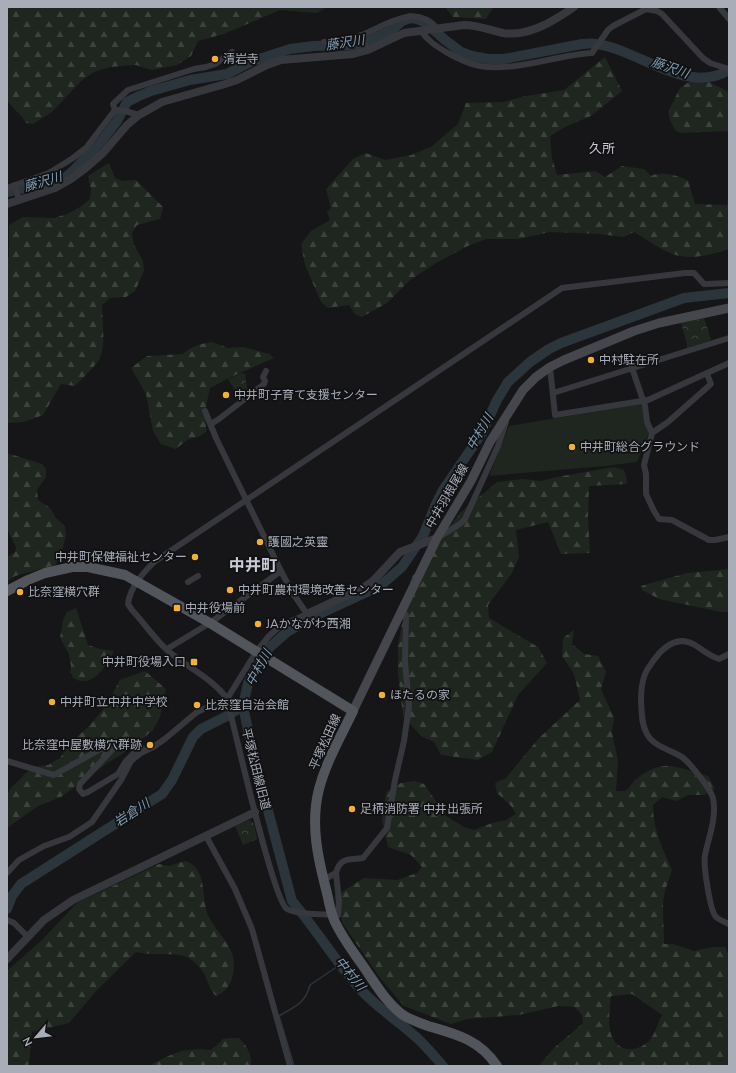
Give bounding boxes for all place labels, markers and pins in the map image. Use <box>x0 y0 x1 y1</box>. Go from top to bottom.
place label: 清岩寺 <box>223 51 259 67</box>
marker: 清岩寺 <box>210 54 220 64</box>
place label: 中村駐在所 <box>599 352 659 368</box>
marker: 中村駐在所 <box>586 355 596 365</box>
place label: 中井町子育て支援センター <box>234 387 378 403</box>
marker: 中井町子育て支援センター <box>221 390 231 400</box>
place label: 中井町総合グラウンド <box>580 439 700 455</box>
marker: 中井町総合グラウンド <box>567 442 577 452</box>
place label: 護國之英靈 <box>268 534 328 550</box>
marker: 護國之英靈 <box>255 537 265 547</box>
place label: 中井町保健福祉センター <box>55 549 187 565</box>
marker: 中井町保健福祉センター <box>190 552 200 562</box>
place label: 中井町農村環境改善センター <box>238 582 394 598</box>
place label: 比奈窪横穴群 <box>28 584 100 600</box>
marker: 中井町農村環境改善センター <box>225 585 235 595</box>
marker: 比奈窪横穴群 <box>15 587 25 597</box>
place label: 中井役場前 <box>185 600 245 616</box>
marker: 中井役場前 <box>172 603 182 613</box>
place label: JAかながわ西湘 <box>265 616 351 632</box>
marker: JAかながわ西湘 <box>253 619 263 629</box>
place label: 中井町役場入口 <box>102 654 186 670</box>
marker: 中井町役場入口 <box>189 657 199 667</box>
place label: ほたるの家 <box>390 687 450 703</box>
marker: ほたるの家 <box>377 690 387 700</box>
place label: 中井町立中井中学校 <box>60 694 168 710</box>
marker: 中井町立中井中学校 <box>47 697 57 707</box>
place label: 比奈窪自治会館 <box>205 697 289 713</box>
marker: 比奈窪自治会館 <box>192 700 202 710</box>
place label: 比奈窪中屋敷横穴群跡 <box>22 737 142 753</box>
marker: 比奈窪中屋敷横穴群跡 <box>145 740 155 750</box>
place label: 足柄消防署 中井出張所 <box>360 801 483 817</box>
marker: 足柄消防署 中井出張所 <box>347 804 357 814</box>

